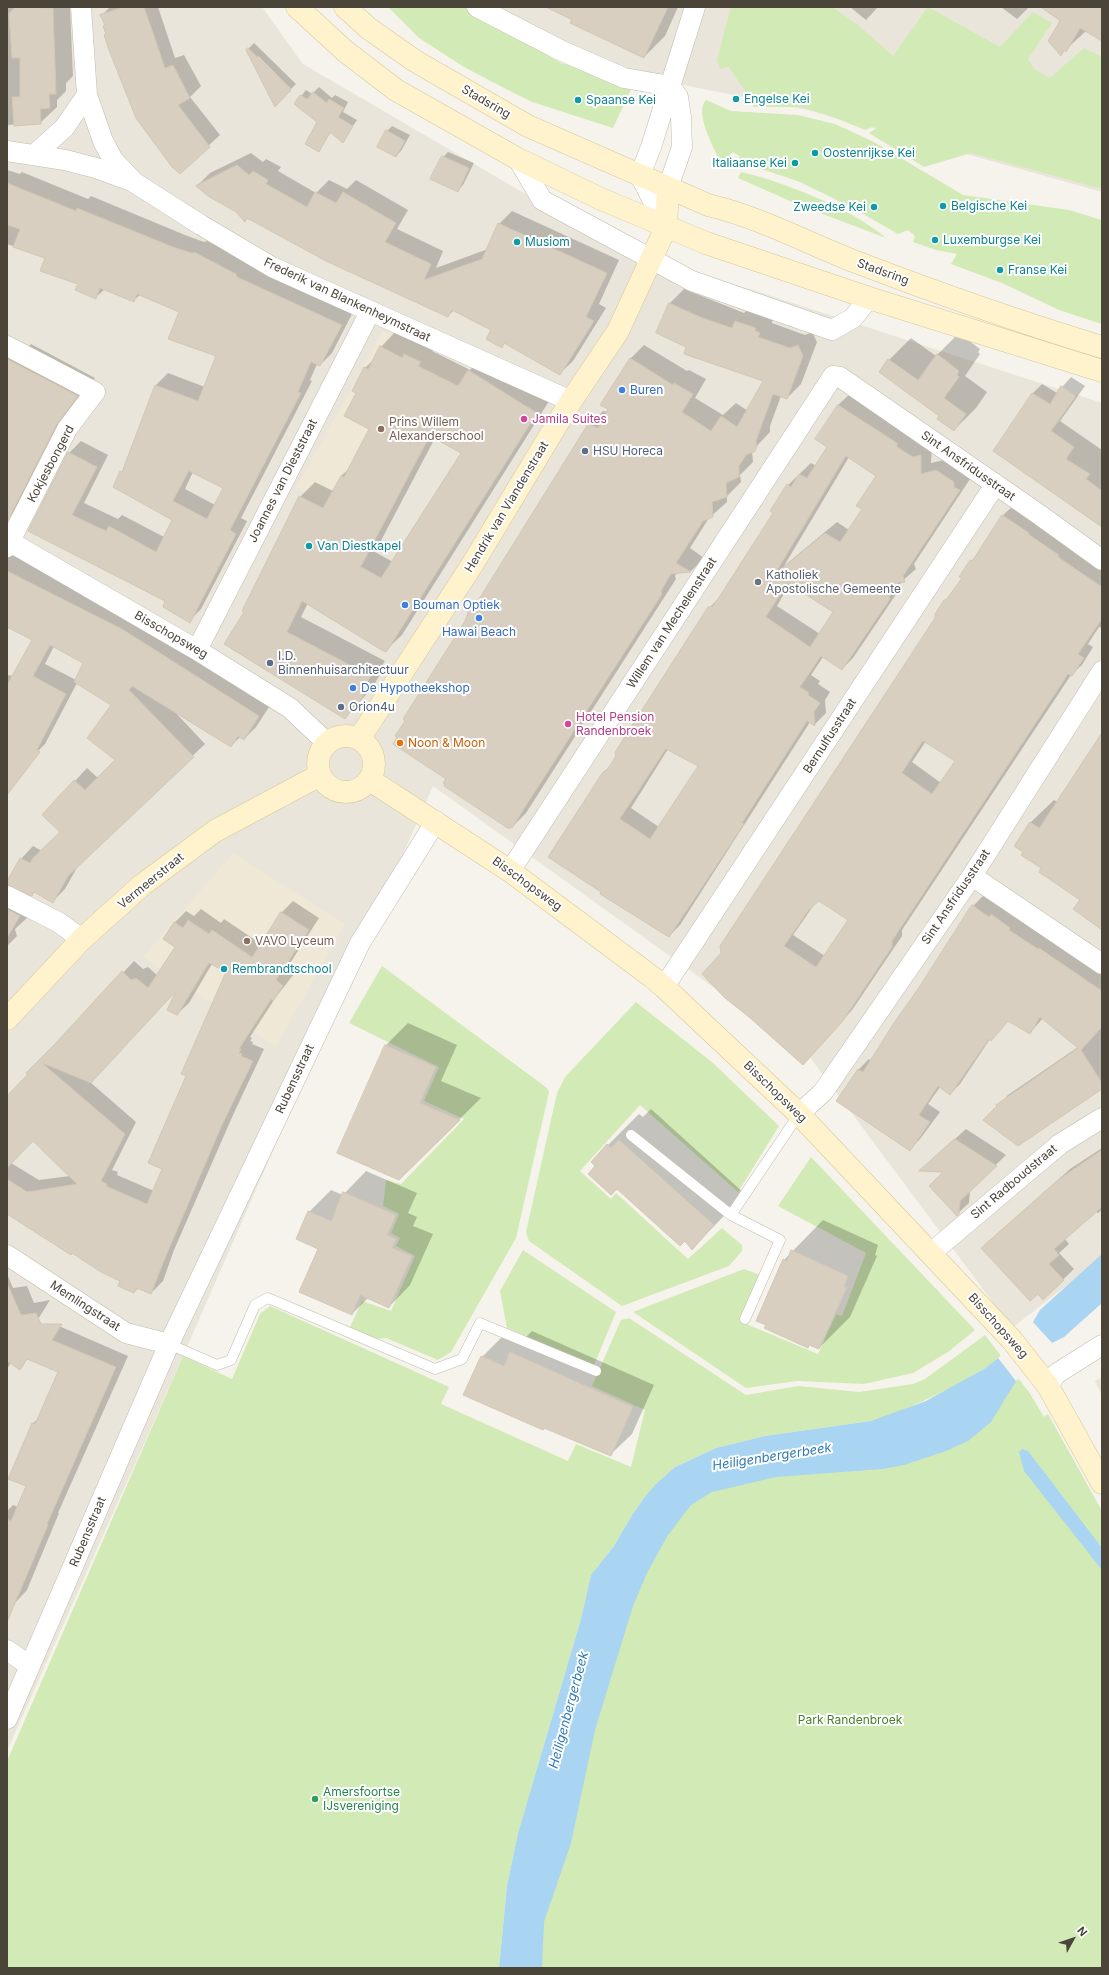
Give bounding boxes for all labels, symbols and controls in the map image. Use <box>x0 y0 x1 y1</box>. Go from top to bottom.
street label: Stadsring <box>459 82 513 122</box>
place label: Engelse Kei <box>744 92 810 106</box>
place label: Spaanse Kei <box>586 93 656 107</box>
marker: Engelse Kei <box>731 94 741 104</box>
marker: Spaanse Kei <box>573 95 583 105</box>
place label: Oostenrijkse Kei <box>823 146 915 160</box>
marker: Oostenrijkse Kei <box>810 148 820 158</box>
place label: Italiaanse Kei <box>712 156 787 170</box>
marker: Italiaanse Kei <box>790 158 800 168</box>
place label: Belgische Kei <box>951 199 1027 213</box>
place label: Zweedse Kei <box>793 200 866 214</box>
marker: Belgische Kei <box>938 201 948 211</box>
marker: Zweedse Kei <box>869 202 879 212</box>
place label: Luxemburgse Kei <box>943 233 1041 247</box>
place label: Musiom <box>525 235 570 249</box>
marker: Luxemburgse Kei <box>930 235 940 245</box>
marker: Musiom <box>512 237 522 247</box>
street label: Frederik van Blankenheymstraat <box>261 255 433 345</box>
street label: Stadsring <box>855 256 911 288</box>
place label: Franse Kei <box>1008 263 1067 277</box>
marker: Franse Kei <box>995 265 1005 275</box>
place label: Buren <box>630 383 663 397</box>
marker: Buren <box>617 385 627 395</box>
place label: Jamila Suites <box>532 412 607 426</box>
marker: Jamila Suites <box>519 414 529 424</box>
place label: Prins Willem Alexanderschool <box>389 415 484 443</box>
street label: Joannes van Dieststraat <box>246 417 320 545</box>
street label: Kokjesbongerd <box>25 423 77 505</box>
marker: Prins Willem Alexanderschool <box>376 424 386 434</box>
street label: Sint Ansfridusstraat <box>918 428 1018 504</box>
street label: Hendrik van Viandenstraat <box>462 439 552 575</box>
place label: HSU Horeca <box>593 444 663 458</box>
marker: HSU Horeca <box>580 446 590 456</box>
place label: Van Diestkapel <box>317 539 401 553</box>
marker: Van Diestkapel <box>304 541 314 551</box>
street label: Willem van Mechelenstraat <box>624 555 720 691</box>
place label: Katholiek Apostolische Gemeente <box>766 568 901 596</box>
marker: Katholiek Apostolische Gemeente <box>753 577 763 587</box>
place label: Bouman Optiek <box>413 598 500 612</box>
marker: Bouman Optiek <box>400 600 410 610</box>
street label: Bisschopsweg <box>132 608 210 662</box>
marker: Hawai Beach <box>474 613 484 623</box>
place label: Hawai Beach <box>442 625 516 639</box>
place label: I.D. Binnenhuisarchitectuur <box>278 649 409 677</box>
marker: I.D. Binnenhuisarchitectuur <box>265 658 275 668</box>
place label: De Hypotheekshop <box>361 681 470 695</box>
marker: De Hypotheekshop <box>348 683 358 693</box>
street label: Bernulfusstraat <box>800 696 860 776</box>
place label: Orion4u <box>349 700 395 714</box>
marker: Orion4u <box>336 702 346 712</box>
place label: Hotel Pension Randenbroek <box>576 710 654 738</box>
marker: Hotel Pension Randenbroek <box>563 719 573 729</box>
place label: Noon & Moon <box>408 736 485 750</box>
marker: Noon & Moon <box>395 738 405 748</box>
street label: Sint Ansfridusstraat <box>919 847 993 947</box>
street label: Vermeerstraat <box>115 850 187 912</box>
street label: Bisschopsweg <box>490 854 564 914</box>
place label: VAVO Lyceum <box>255 934 334 948</box>
marker: VAVO Lyceum <box>242 936 252 946</box>
place label: Rembrandtschool <box>232 962 332 976</box>
marker: Rembrandtschool <box>219 964 229 974</box>
street label: Rubensstraat <box>273 1042 317 1116</box>
street label: Bisschopsweg <box>740 1058 810 1126</box>
street label: Sint Radboudstraat <box>968 1142 1060 1222</box>
street label: Memlingstraat <box>47 1278 123 1334</box>
street label: Bisschopsweg <box>965 1291 1031 1361</box>
water label: Heiligenbergerbeek <box>711 1440 833 1474</box>
street label: Rubensstraat <box>67 1495 109 1569</box>
water label: Heiligenbergerbeek <box>546 1650 592 1770</box>
park label: Park Randenbroek <box>798 1713 902 1727</box>
place label: Amersfoortse IJsvereniging <box>323 1785 400 1813</box>
marker: Amersfoortse IJsvereniging <box>310 1794 320 1804</box>
north arrow <box>1053 1919 1093 1959</box>
text: N <box>1074 1924 1090 1939</box>

